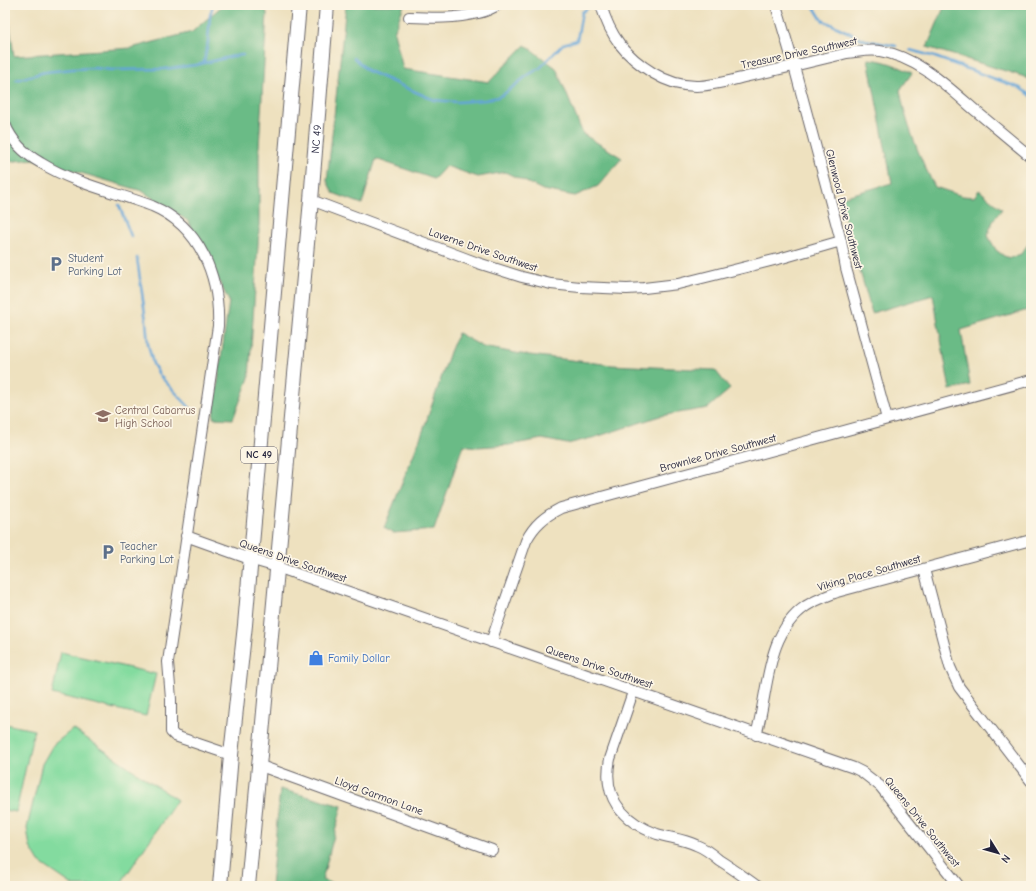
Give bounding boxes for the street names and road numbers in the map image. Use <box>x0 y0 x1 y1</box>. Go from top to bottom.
street label: Treasure Drive Southwest <box>740 34 859 72</box>
street label: NC 49 <box>308 124 324 154</box>
street label: Glenwood Drive Southwest <box>823 148 865 271</box>
street label: Laverne Drive Southwest <box>427 225 540 275</box>
street label: Brownlee Drive Southwest <box>658 431 778 475</box>
road number: NC 49 <box>241 447 277 463</box>
street label: Queens Drive Southwest <box>238 537 349 586</box>
street label: Viking Place Southwest <box>816 552 923 594</box>
street label: Queens Drive Southwest <box>544 643 655 692</box>
street label: Lloyd Garmon Lane <box>333 774 425 818</box>
street label: Queens Drive Southwest <box>882 774 963 870</box>

